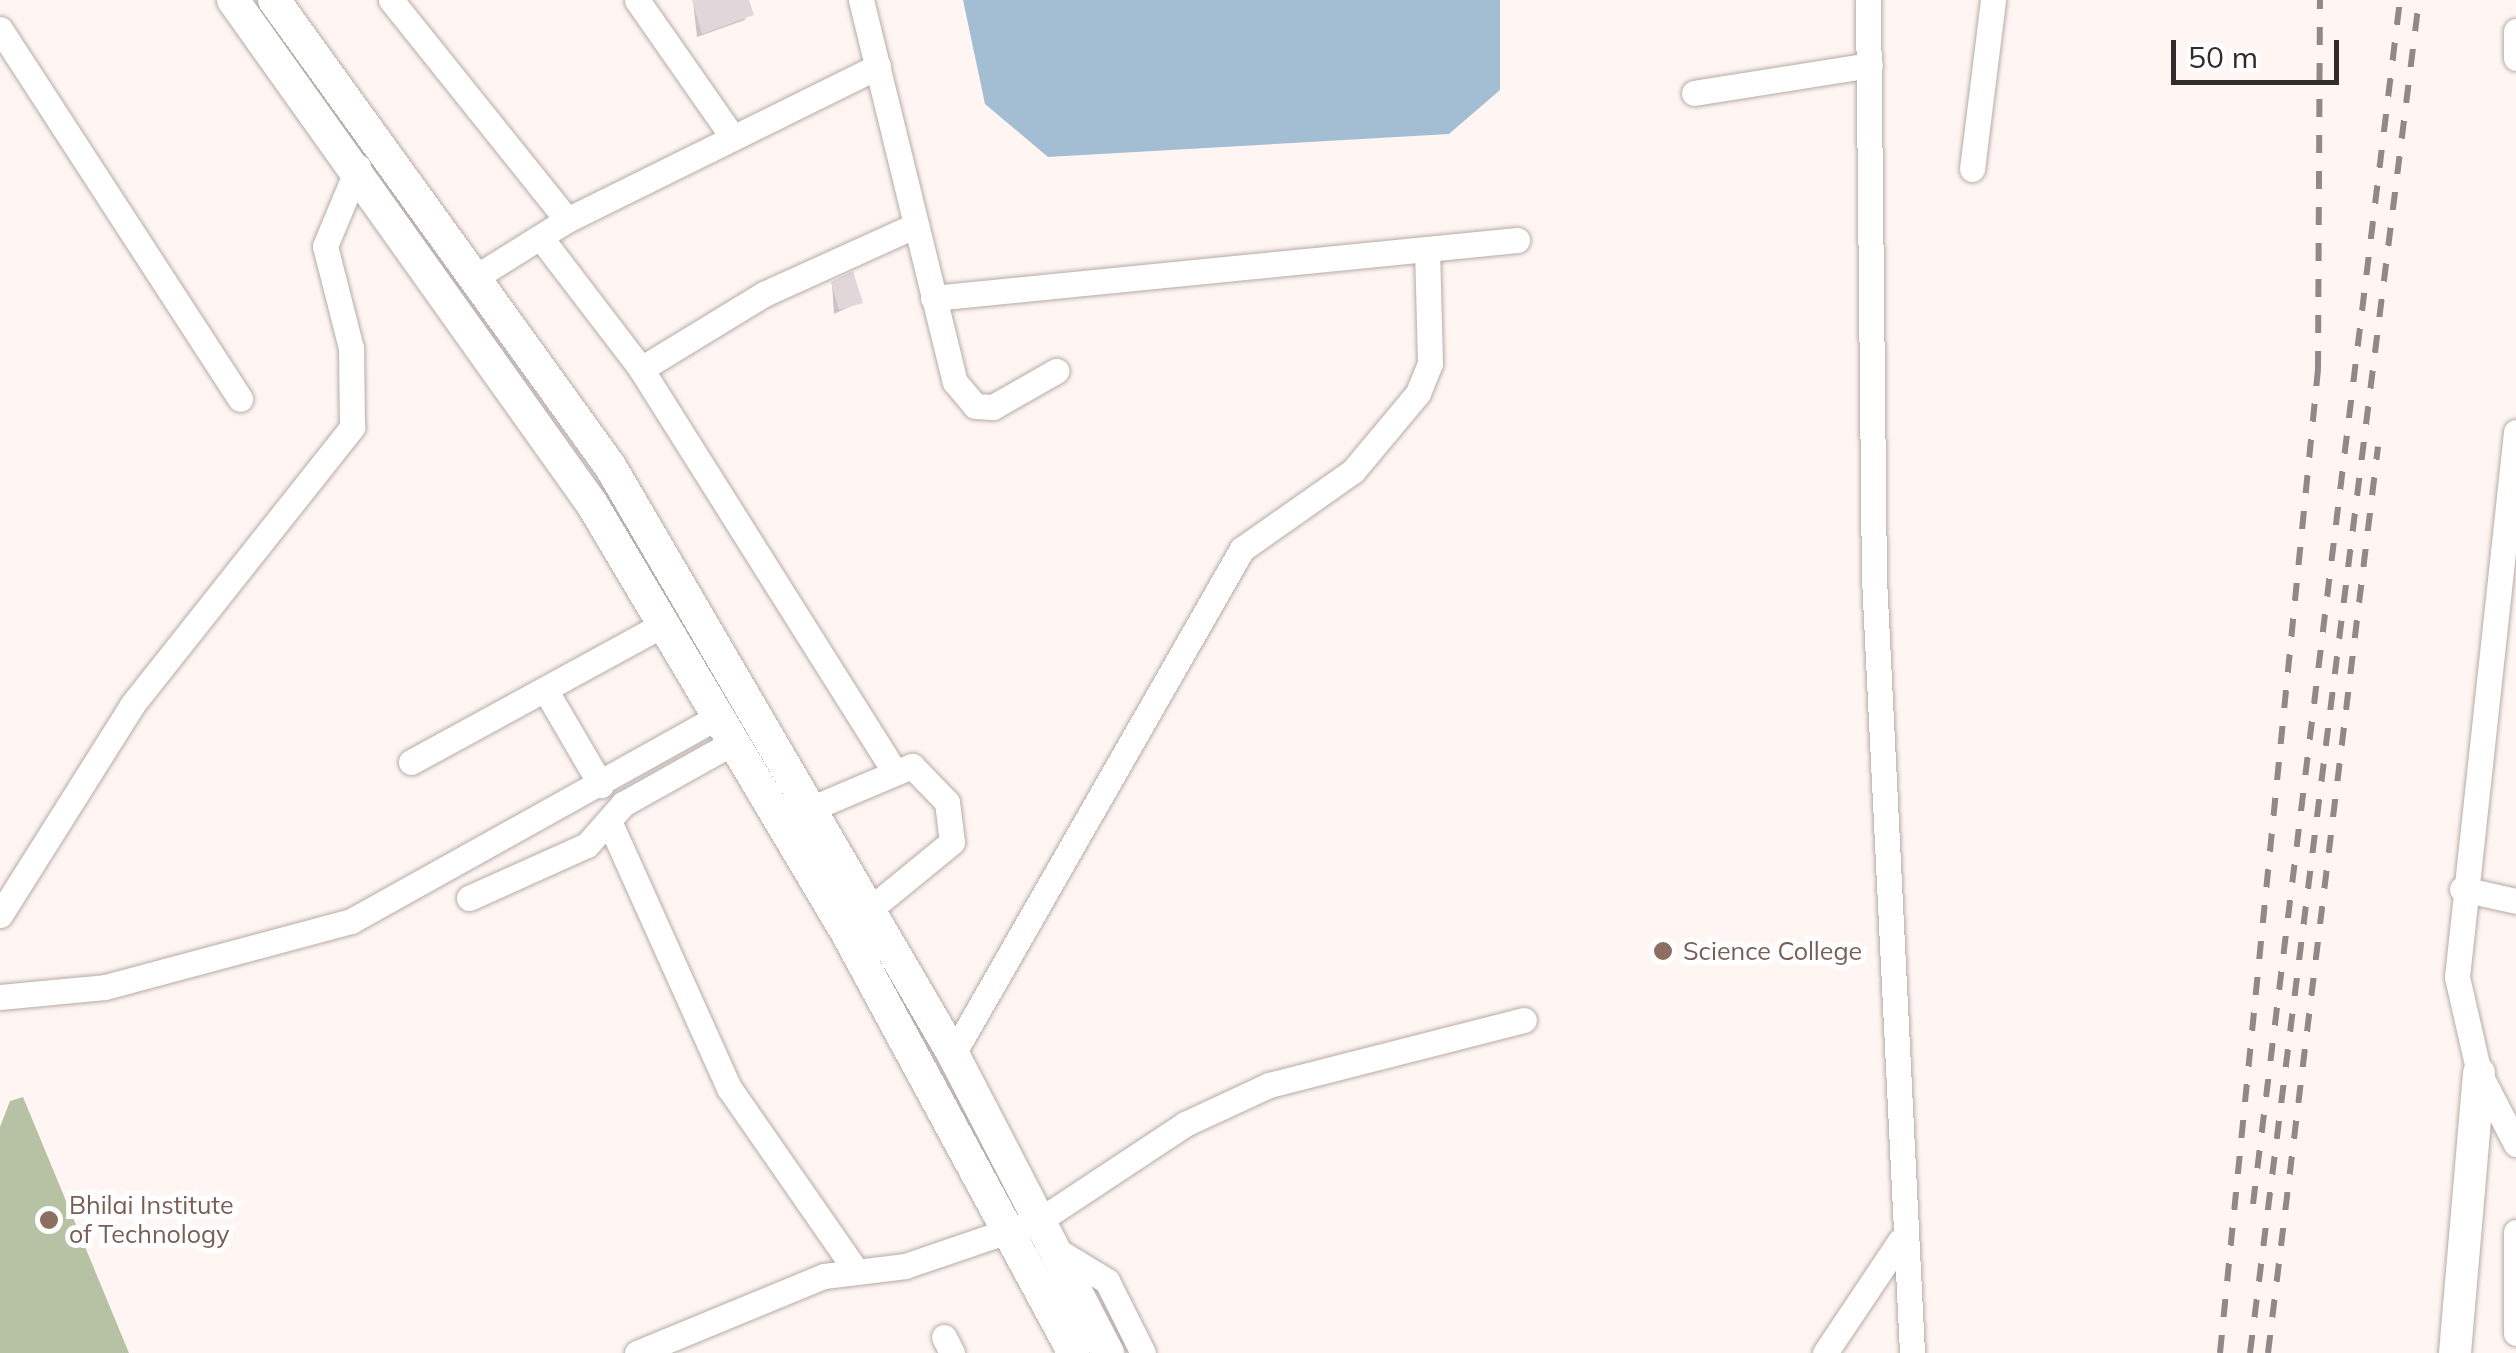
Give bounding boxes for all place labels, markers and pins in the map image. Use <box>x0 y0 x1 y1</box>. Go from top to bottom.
place label: Science College <box>1683 936 1862 966</box>
marker: Science College <box>1652 940 1674 962</box>
place label: Bhilai Institute of Technology <box>69 1191 234 1250</box>
marker: Bhilai Institute of Technology <box>38 1209 60 1231</box>

